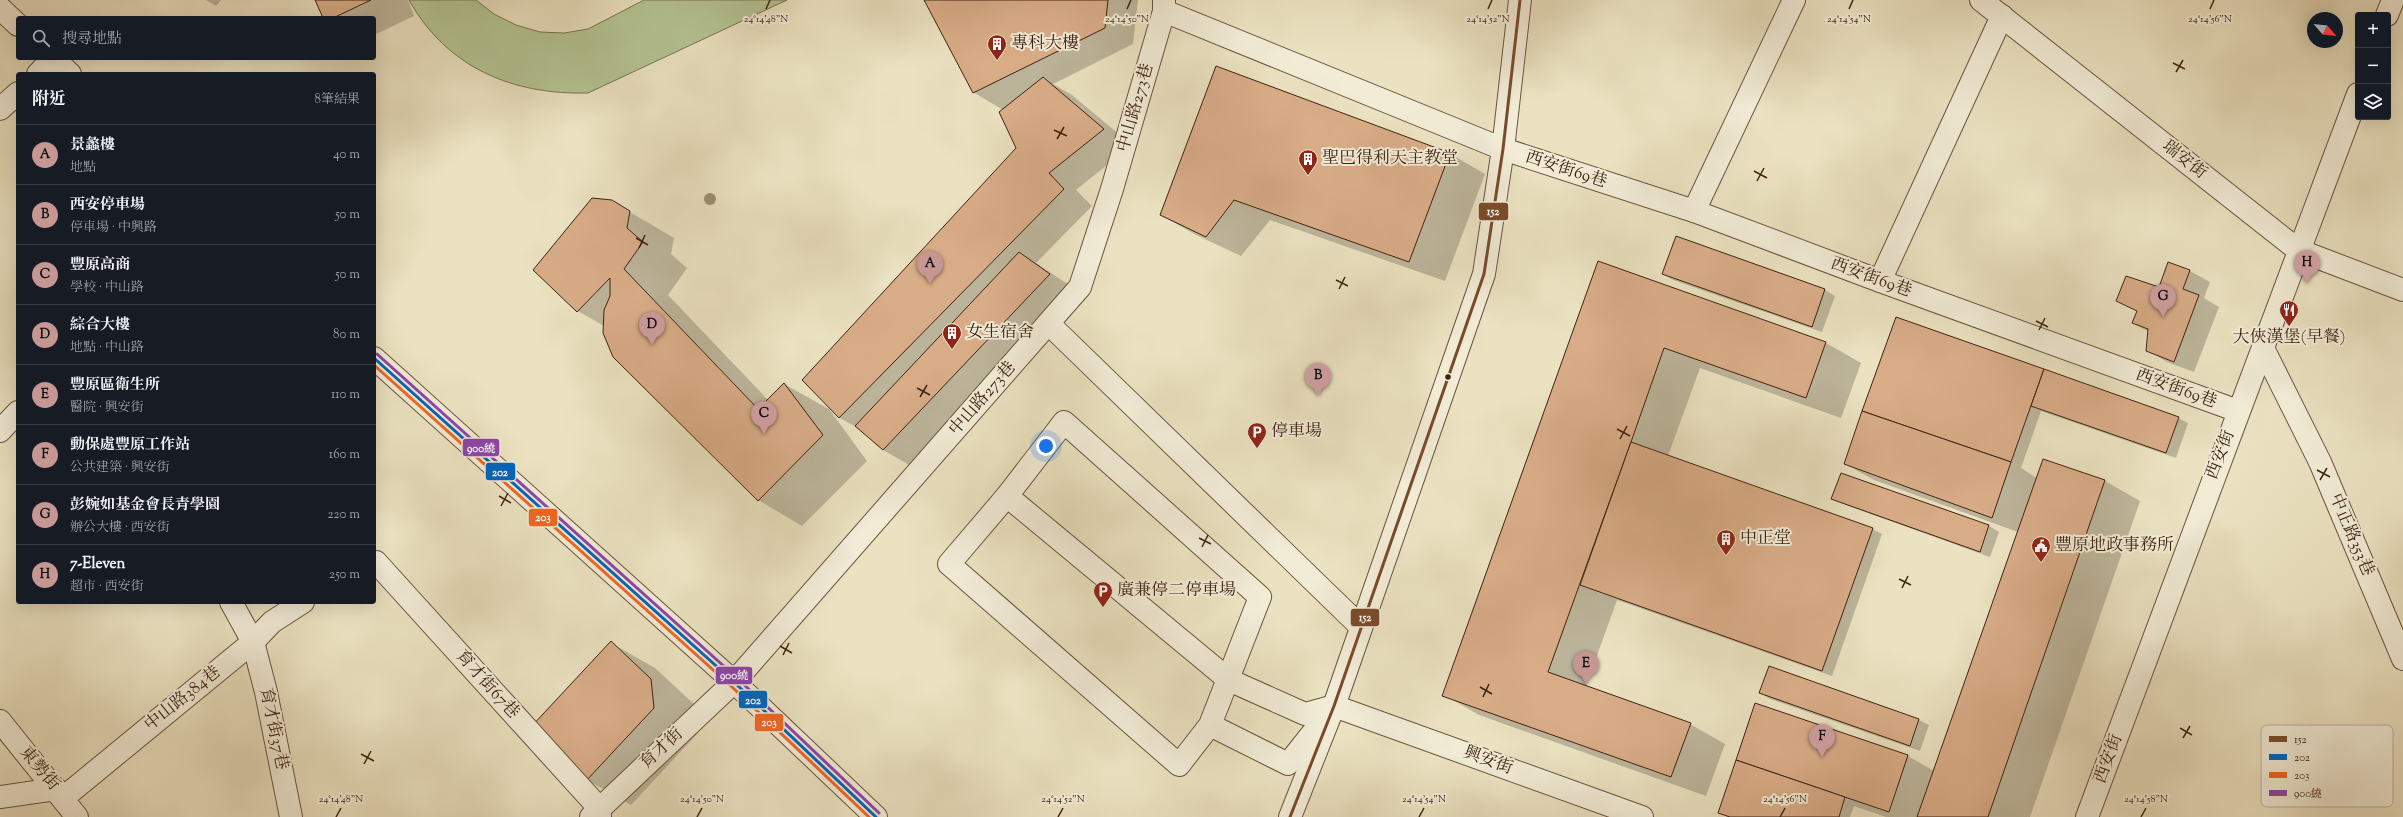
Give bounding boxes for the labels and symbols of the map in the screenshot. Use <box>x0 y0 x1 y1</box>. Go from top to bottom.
text: 24°14'48"N <box>744 12 788 27</box>
text: 24°14'50"N <box>1105 12 1149 27</box>
text: 24°14'52"N <box>1466 12 1510 27</box>
text: 24°14'54"N <box>1827 12 1871 27</box>
text: 24°14'56"N <box>2188 12 2232 27</box>
north arrow <box>2307 12 2343 48</box>
place label: 專科大樓 <box>1011 32 1079 56</box>
building icon: 專科大樓 <box>986 33 1008 61</box>
street label: 中山路273巷 <box>1112 61 1160 155</box>
street label: 瑞安街 <box>2157 135 2211 185</box>
street label: 西安街69巷 <box>1522 145 1610 195</box>
place label: 聖巴得利天主教堂 <box>1322 147 1458 171</box>
building icon: 聖巴得利天主教堂 <box>1297 148 1319 176</box>
line badge: 152 <box>1478 202 1509 221</box>
text: 152 <box>1486 204 1500 220</box>
pin: H <box>2294 250 2320 283</box>
pin: A <box>917 251 943 284</box>
street label: 西安街69巷 <box>1827 252 1915 304</box>
pin: G <box>2150 284 2176 317</box>
restaurant icon: 大俠漢堡(早餐) <box>2278 299 2300 327</box>
pin: D <box>639 312 665 345</box>
place label: 女生宿舍 <box>966 321 1034 345</box>
building icon: 女生宿舍 <box>941 322 963 350</box>
place label: 大俠漢堡(早餐) <box>2232 326 2346 350</box>
street label: 中山路273巷 <box>944 357 1022 441</box>
pin: B <box>1305 363 1331 396</box>
street label: 西安街69巷 <box>2132 363 2220 415</box>
unlabelled marker <box>1443 372 1453 382</box>
pin: C <box>751 401 777 434</box>
place label: 停車場 <box>1271 420 1322 444</box>
parking icon: 停車場 <box>1246 421 1268 449</box>
street label: 西安街 <box>2201 427 2241 483</box>
your location <box>1036 436 1056 456</box>
line badge: 900繞 <box>462 438 500 457</box>
text: 900繞 <box>467 441 496 457</box>
line badge: 202 <box>485 462 516 481</box>
text: 202 <box>492 465 509 481</box>
street label: 中正路353巷 <box>2323 490 2379 580</box>
line badge: 203 <box>528 508 558 527</box>
text: 203 <box>535 510 551 526</box>
place label: 中正堂 <box>1740 527 1791 551</box>
building icon: 中正堂 <box>1715 528 1737 556</box>
place label: 豐原地政事務所 <box>2055 534 2174 558</box>
public building icon: 豐原地政事務所 <box>2030 535 2052 563</box>
place label: 廣兼停二停車場 <box>1117 579 1236 603</box>
parking icon: 廣兼停二停車場 <box>1092 580 1114 608</box>
line badge: 152 <box>1350 608 1380 627</box>
text: 152 <box>1358 610 1372 626</box>
street label: 育才街67巷 <box>450 645 524 725</box>
pin: E <box>1573 651 1599 684</box>
street label: 中山路384巷 <box>140 661 226 737</box>
line badge: 900繞 <box>715 666 753 685</box>
text: 900繞 <box>720 668 749 684</box>
street label: 育才街37巷 <box>253 686 293 772</box>
line badge: 202 <box>738 690 768 709</box>
text: 202 <box>745 693 762 709</box>
line badge: 203 <box>754 713 784 732</box>
text: 203 <box>761 715 777 731</box>
street label: 育才街 <box>635 723 689 775</box>
pin: F <box>1809 724 1835 757</box>
legend <box>2261 725 2393 807</box>
street label: 西安街 <box>2089 731 2129 787</box>
text: 152 <box>2294 732 2307 748</box>
street label: 興安街 <box>1460 741 1516 781</box>
street label: 東勢街 <box>13 742 65 796</box>
text: 202 <box>2294 750 2310 766</box>
text: 203 <box>2294 768 2309 784</box>
text: 900繞 <box>2294 786 2322 802</box>
text: 24°14'48"N <box>319 792 363 807</box>
text: 24°14'50"N <box>680 792 724 807</box>
text: 24°14'52"N <box>1041 792 1085 807</box>
text: 24°14'54"N <box>1402 792 1446 807</box>
text: 24°14'56"N <box>1763 792 1807 807</box>
text: 24°14'58"N <box>2124 792 2168 807</box>

